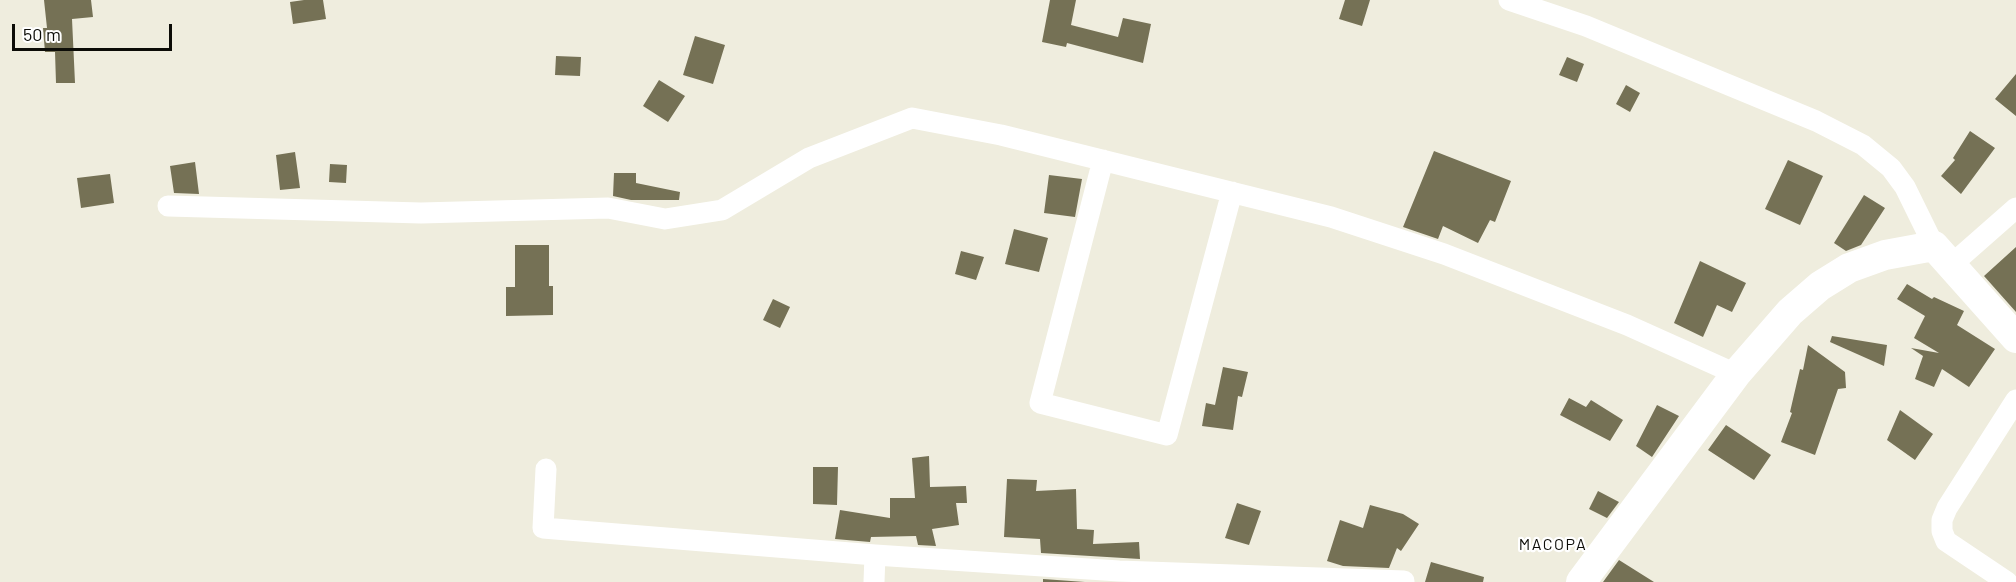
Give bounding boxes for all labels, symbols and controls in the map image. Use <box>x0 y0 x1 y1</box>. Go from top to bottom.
scale bar <box>15 12 176 50</box>
text: 50 m <box>23 23 61 45</box>
district label: MACOPA <box>1519 535 1587 555</box>

